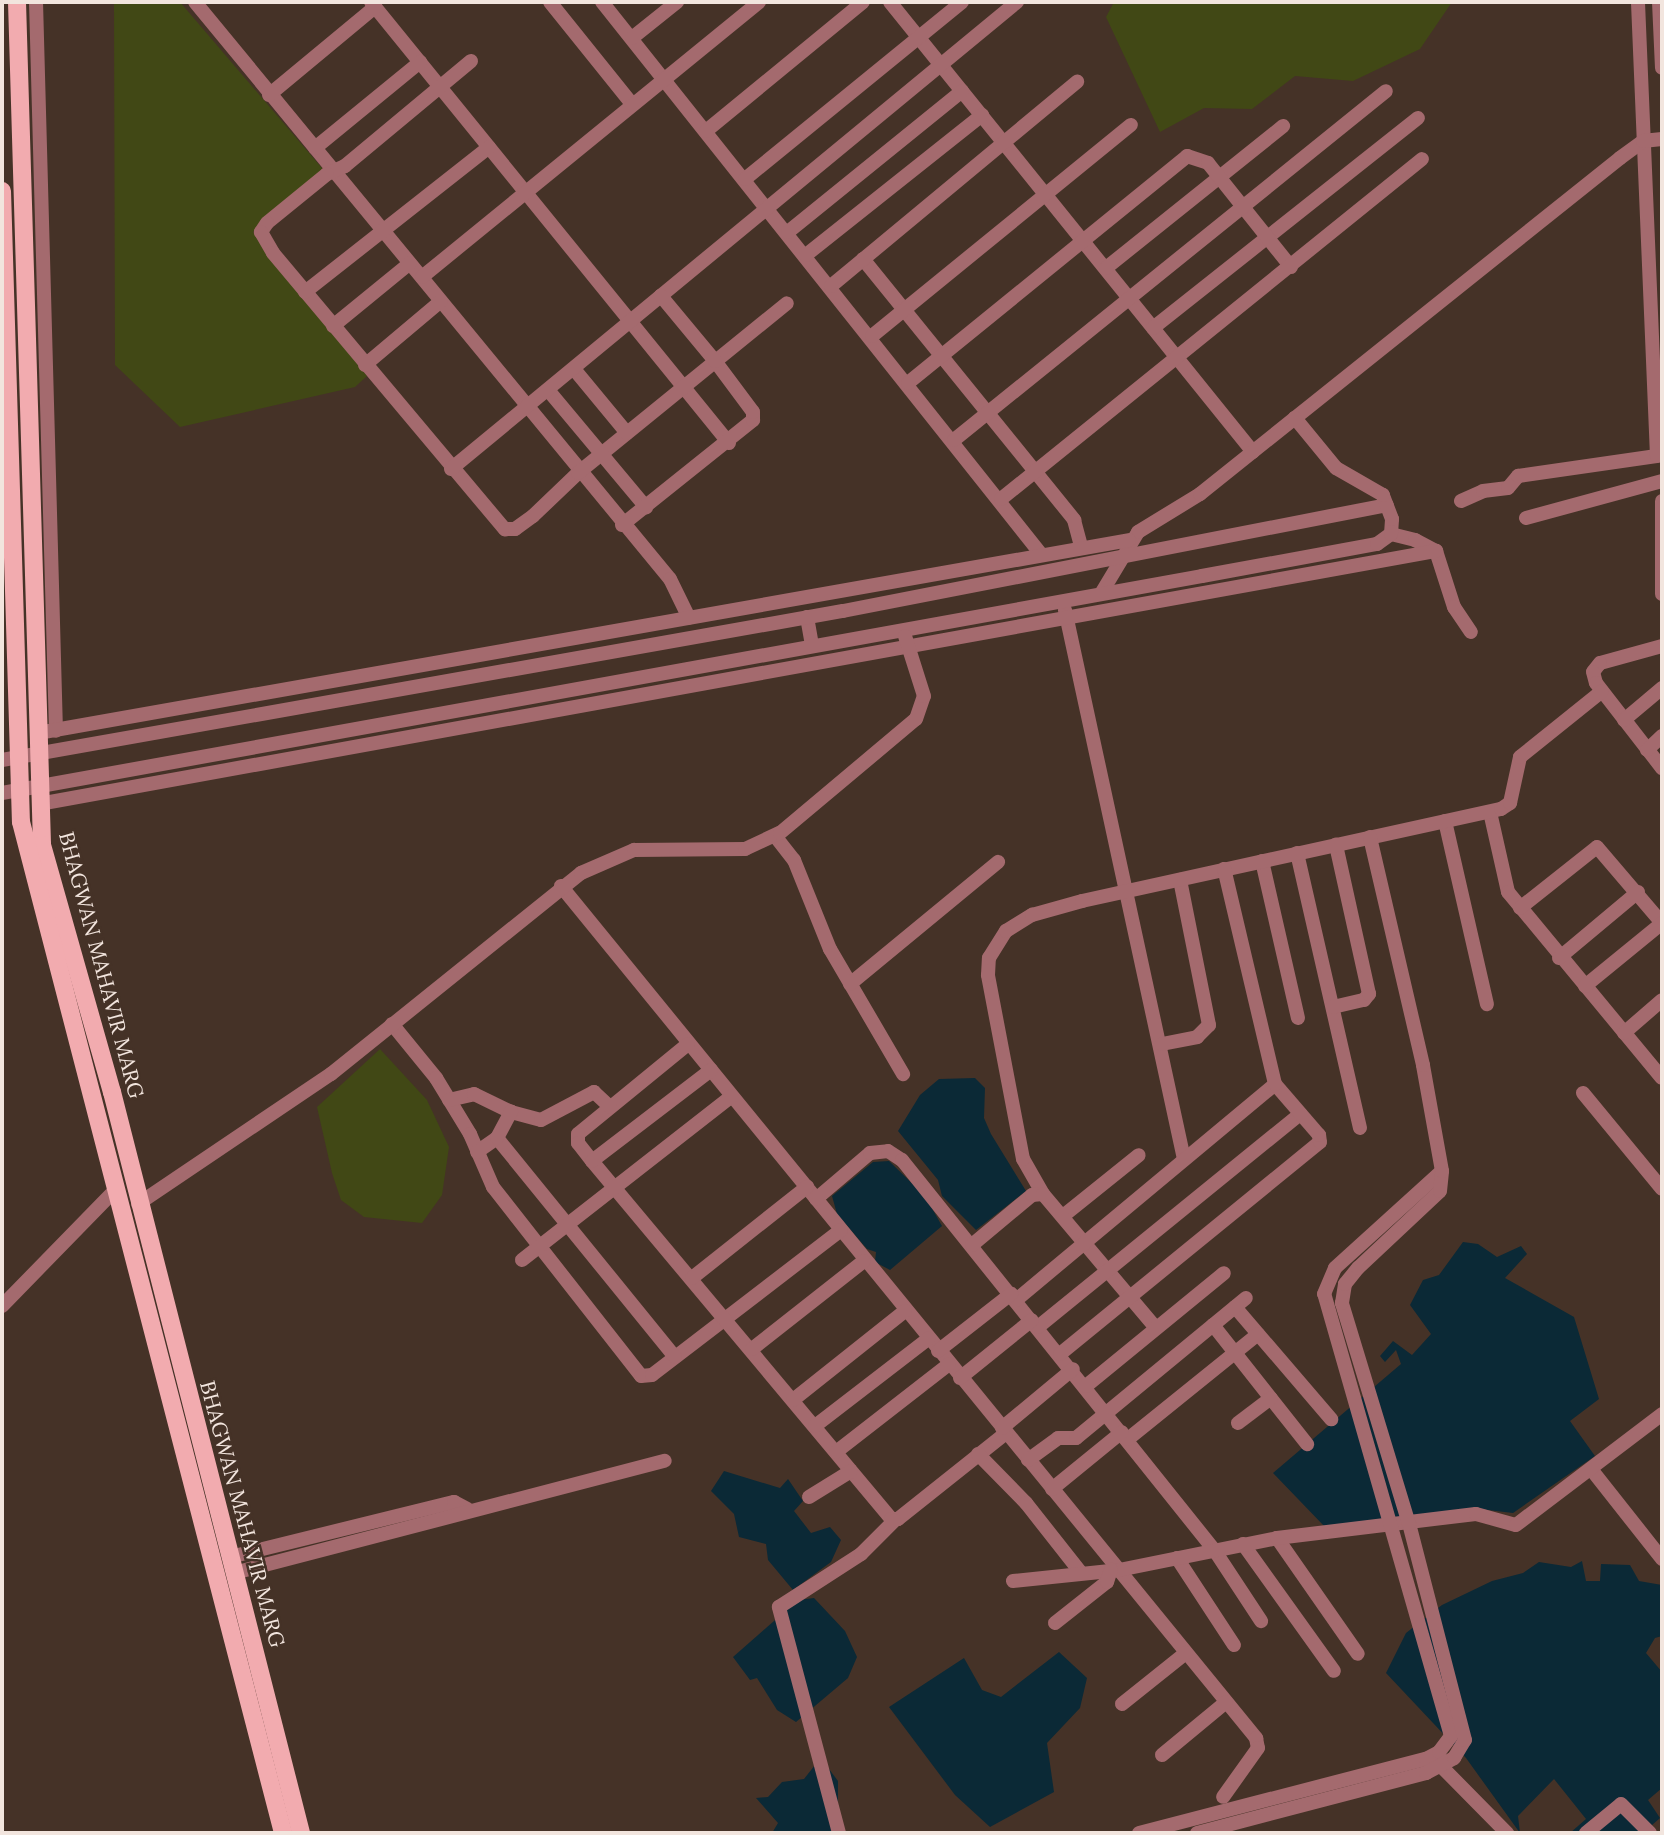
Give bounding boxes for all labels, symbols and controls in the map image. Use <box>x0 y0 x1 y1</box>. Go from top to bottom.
street label: BHAGWAN MAHAVIR MARG <box>53 829 149 1101</box>
street label: BHAGWAN MAHAVIR MARG <box>194 1378 290 1650</box>

